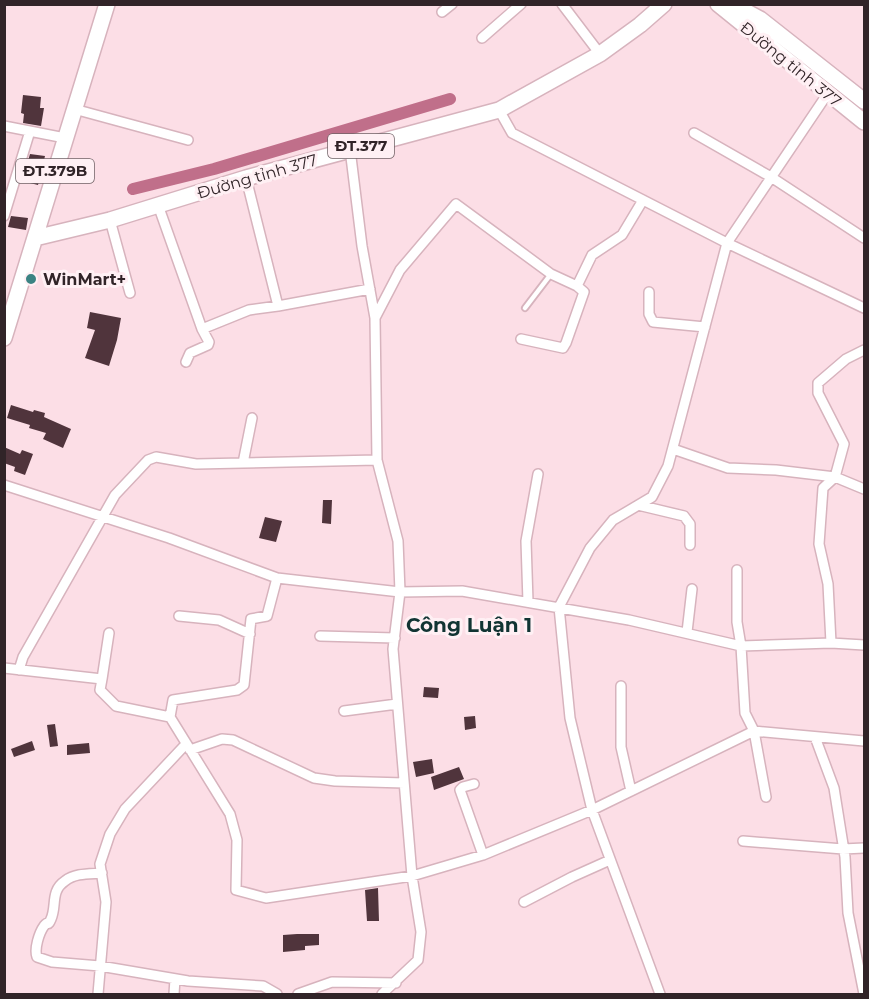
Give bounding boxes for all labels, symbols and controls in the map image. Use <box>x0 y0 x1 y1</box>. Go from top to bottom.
street label: Đường tỉnh 377 <box>736 18 845 111</box>
road number: ĐT.377 <box>328 134 394 158</box>
street label: Đường tỉnh 377 <box>195 150 319 203</box>
road number: ĐT.379B <box>16 159 94 183</box>
place label: WinMart+ <box>43 270 126 289</box>
marker: WinMart+ <box>24 272 38 286</box>
district label: Công Luận 1 <box>406 613 532 637</box>

